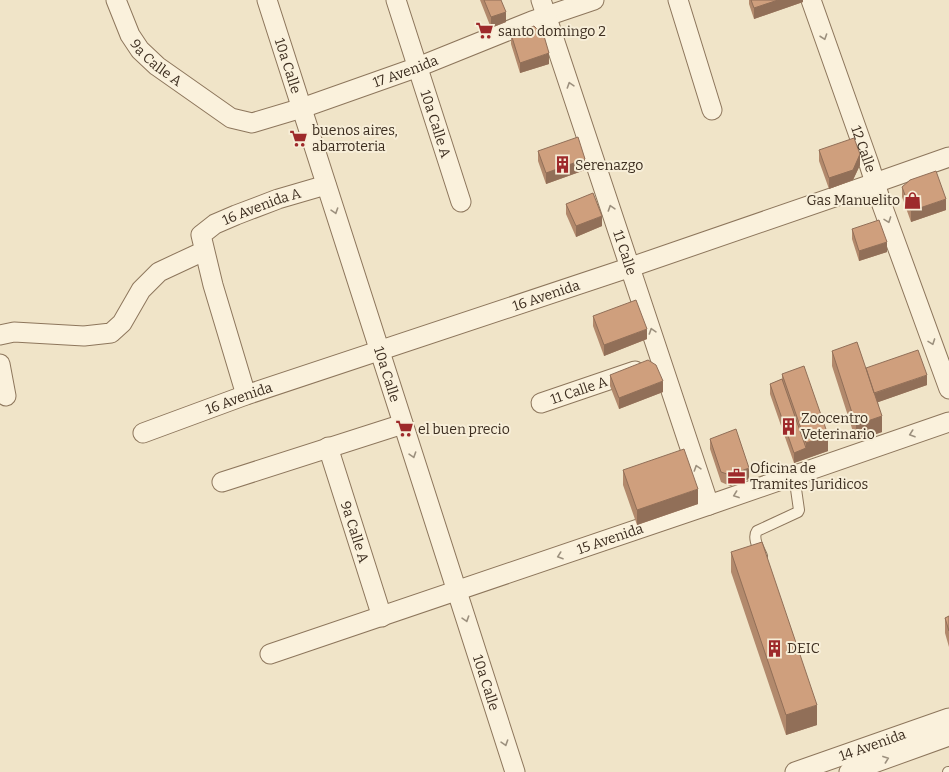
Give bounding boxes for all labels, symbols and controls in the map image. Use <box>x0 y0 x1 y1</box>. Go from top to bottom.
supermarket icon: santo domingo 2 <box>475 21 495 41</box>
place label: santo domingo 2 <box>498 23 606 40</box>
one-way arrow <box>819 33 828 40</box>
street label: 9a Calle A <box>126 36 185 90</box>
street label: 10a Calle <box>271 36 304 96</box>
street label: 17 Avenida <box>371 52 441 91</box>
one-way arrow <box>566 81 575 88</box>
street label: 10a Calle A <box>417 88 454 160</box>
place label: buenos aires, abarroteria <box>312 122 398 155</box>
street label: 12 Calle <box>847 124 879 175</box>
supermarket icon: buenos aires, abarroteria <box>289 128 309 148</box>
building icon: Serenazgo <box>552 155 572 175</box>
place label: Serenazgo <box>575 157 643 174</box>
street label: 16 Avenida A <box>220 185 303 229</box>
shop icon: Gas Manuelito <box>903 190 923 210</box>
place label: Gas Manuelito <box>806 192 900 209</box>
one-way arrow <box>607 205 616 212</box>
one-way arrow <box>330 208 339 215</box>
one-way arrow <box>883 217 891 224</box>
street label: 11 Calle <box>609 228 640 277</box>
street label: 16 Avenida <box>511 277 582 315</box>
one-way arrow <box>648 328 657 335</box>
one-way arrow <box>927 339 936 346</box>
street label: 10a Calle <box>370 344 404 404</box>
street label: 11 Calle A <box>548 373 610 408</box>
street label: 16 Avenida <box>203 379 275 418</box>
place label: Zoocentro Veterinario <box>801 410 875 443</box>
building icon: Zoocentro Veterinario <box>778 416 798 436</box>
supermarket icon: el buen precio <box>395 419 415 439</box>
place label: el buen precio <box>418 421 510 438</box>
one-way arrow <box>909 429 916 438</box>
one-way arrow <box>408 451 417 458</box>
place label: Oficina de Tramites Juridicos <box>750 460 868 493</box>
one-way arrow <box>693 465 702 472</box>
office icon: Oficina de Tramites Juridicos <box>727 466 747 486</box>
one-way arrow <box>733 491 740 499</box>
street label: 9a Calle A <box>337 499 372 565</box>
street label: 15 Avenida <box>575 520 646 558</box>
one-way arrow <box>557 551 564 559</box>
one-way arrow <box>461 615 470 622</box>
building icon: DEIC <box>764 638 784 658</box>
place label: DEIC <box>787 640 820 657</box>
street label: 10a Calle <box>469 653 503 713</box>
street label: 14 Avenida <box>837 726 909 765</box>
one-way arrow <box>501 739 509 746</box>
one-way arrow <box>883 755 890 763</box>

